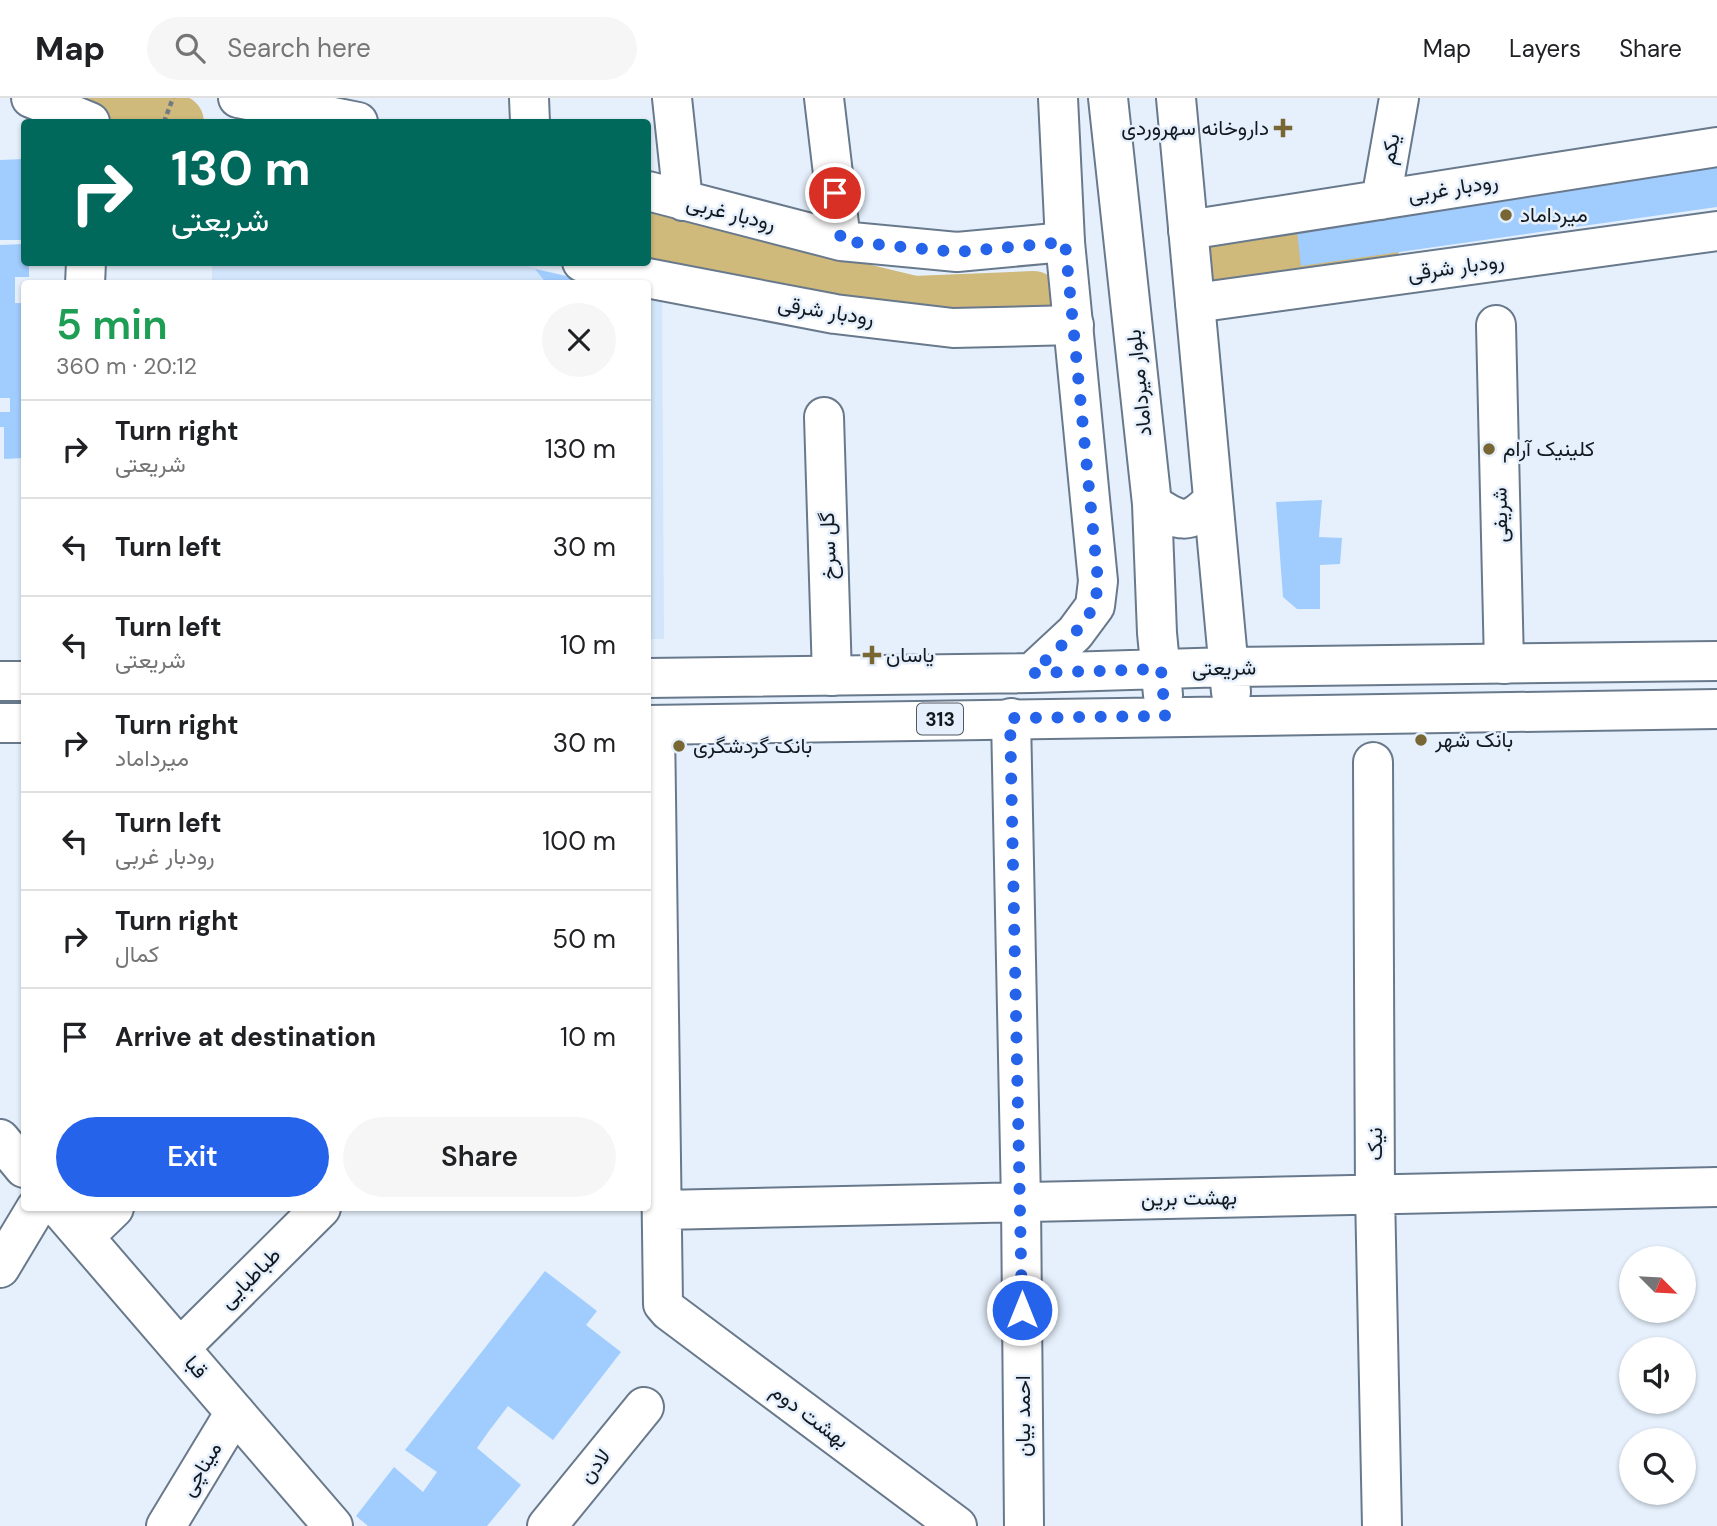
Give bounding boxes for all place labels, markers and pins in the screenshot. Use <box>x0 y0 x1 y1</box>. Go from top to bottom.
place label: داروخانه سهروردی <box>1121 114 1269 142</box>
marker: داروخانه سهروردی <box>1275 120 1291 136</box>
pin <box>805 163 865 223</box>
place label: میرداماد <box>1520 201 1588 229</box>
marker: میرداماد <box>1498 207 1514 223</box>
place label: کلینیک آرام <box>1503 435 1595 463</box>
marker: کلینیک آرام <box>1481 441 1497 457</box>
place label: یاسان <box>886 641 934 669</box>
marker: یاسان <box>864 647 880 663</box>
place label: بانک شهر <box>1434 726 1513 754</box>
place label: بانک گردشگری <box>693 732 812 760</box>
marker: بانک شهر <box>1413 732 1429 748</box>
marker: بانک گردشگری <box>671 738 687 754</box>

